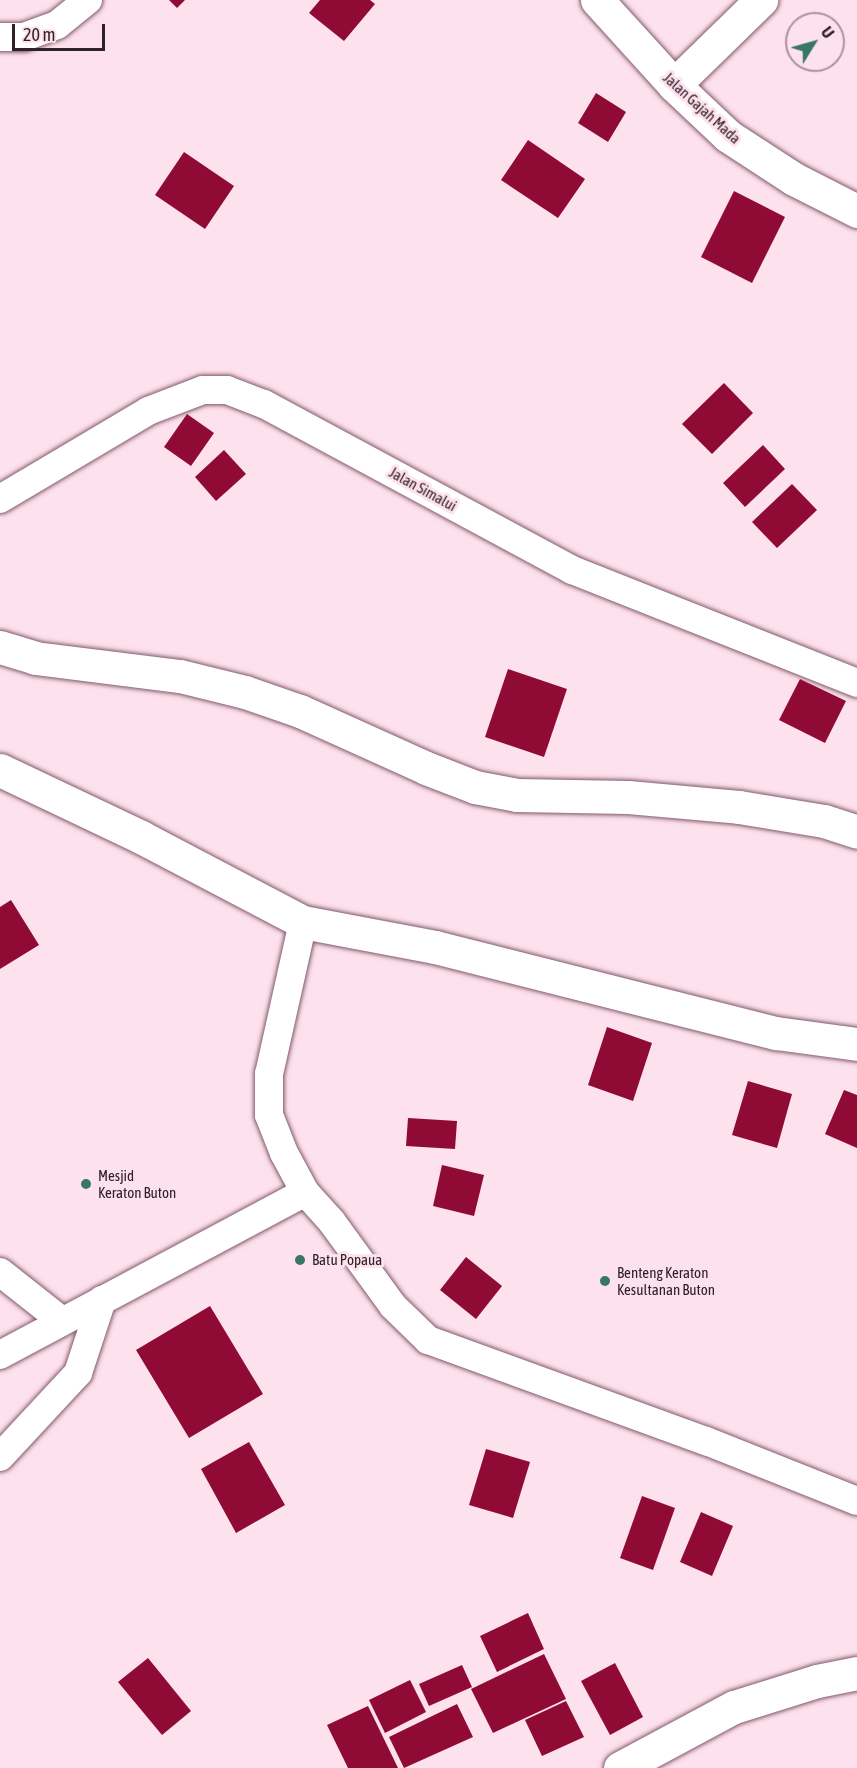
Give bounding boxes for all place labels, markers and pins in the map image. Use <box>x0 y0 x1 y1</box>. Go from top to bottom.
place label: Mesjid Keraton Buton <box>98 1166 176 1201</box>
marker: Mesjid Keraton Buton <box>79 1177 93 1191</box>
place label: Batu Popaua <box>312 1251 382 1269</box>
marker: Batu Popaua <box>293 1253 307 1267</box>
place label: Benteng Keraton Kesultanan Buton <box>617 1263 715 1298</box>
marker: Benteng Keraton Kesultanan Buton <box>598 1274 612 1288</box>

